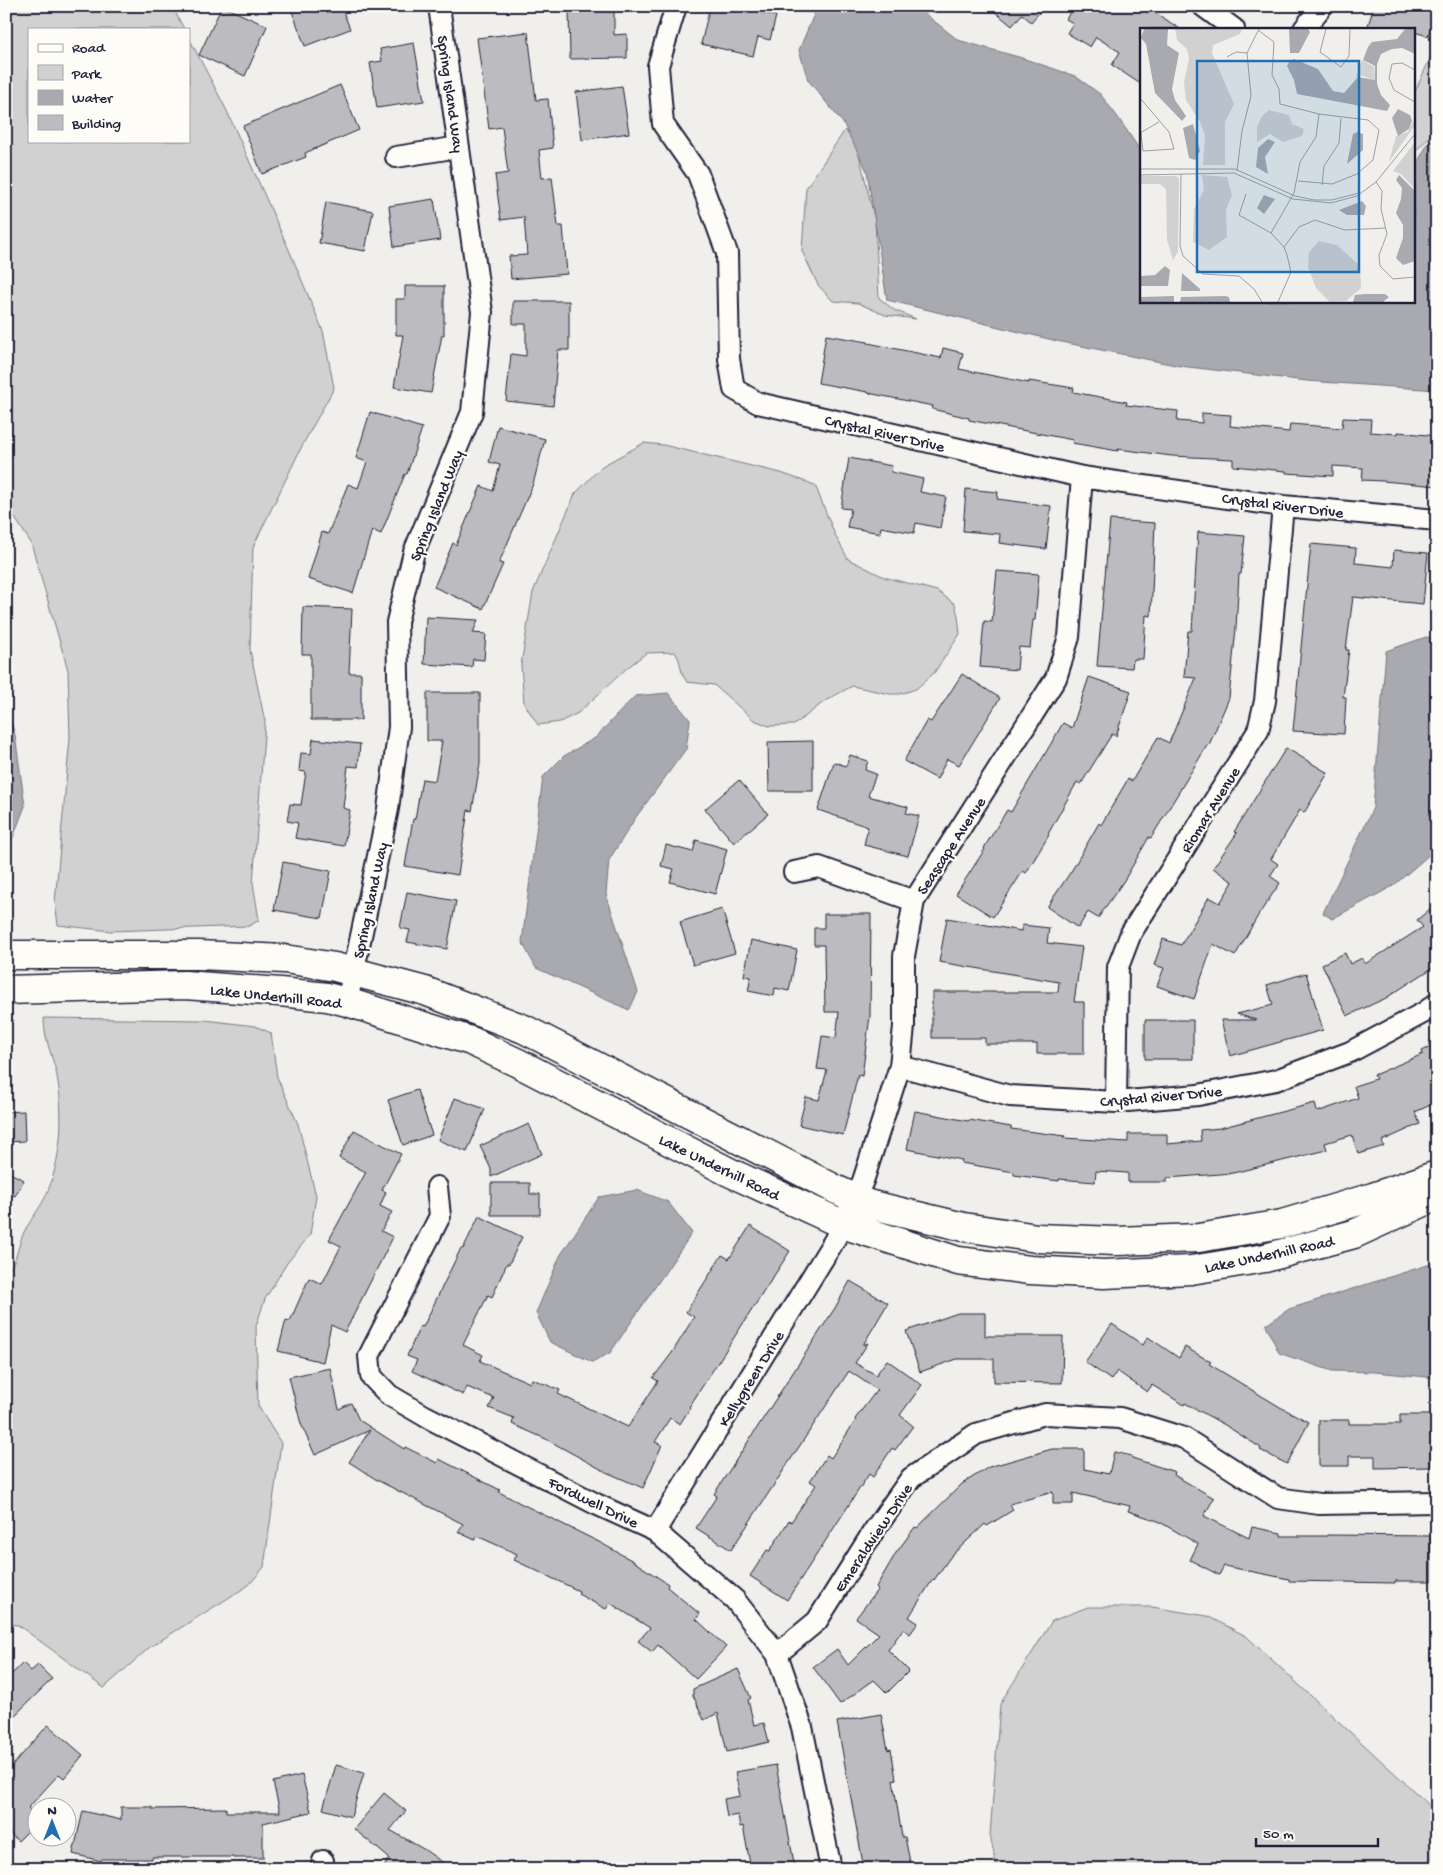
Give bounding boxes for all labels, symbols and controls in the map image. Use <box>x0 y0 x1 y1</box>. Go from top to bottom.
legend <box>28 28 190 142</box>
inset map <box>1140 28 1416 302</box>
street label: Spring Island Way <box>431 35 466 154</box>
text: Road <box>72 40 106 58</box>
text: Park <box>71 66 102 84</box>
text: Water <box>72 90 114 108</box>
text: Building <box>71 116 121 134</box>
street label: Crystal River Drive <box>822 412 947 459</box>
street label: Spring Island Way <box>407 448 469 565</box>
street label: Crystal River Drive <box>1221 491 1345 524</box>
street label: Riomar Avenue <box>1178 764 1246 857</box>
street label: Seascape Avenue <box>914 794 992 899</box>
street label: Spring Island Way <box>351 841 394 961</box>
street label: Lake Underhill Road <box>209 982 344 1015</box>
street label: Crystal River Drive <box>1100 1084 1224 1113</box>
street label: Lake Underhill Road <box>655 1132 783 1207</box>
street label: Lake Underhill Road <box>1203 1233 1338 1279</box>
street label: Kellygreen Drive <box>716 1328 790 1431</box>
street label: Fordwell Drive <box>543 1474 641 1534</box>
street label: Emeraldview Drive <box>832 1480 919 1597</box>
north arrow <box>28 1798 78 1848</box>
text: N <box>47 1803 57 1820</box>
scale bar <box>1256 1815 1378 1847</box>
text: 50 m <box>1263 1826 1294 1844</box>

